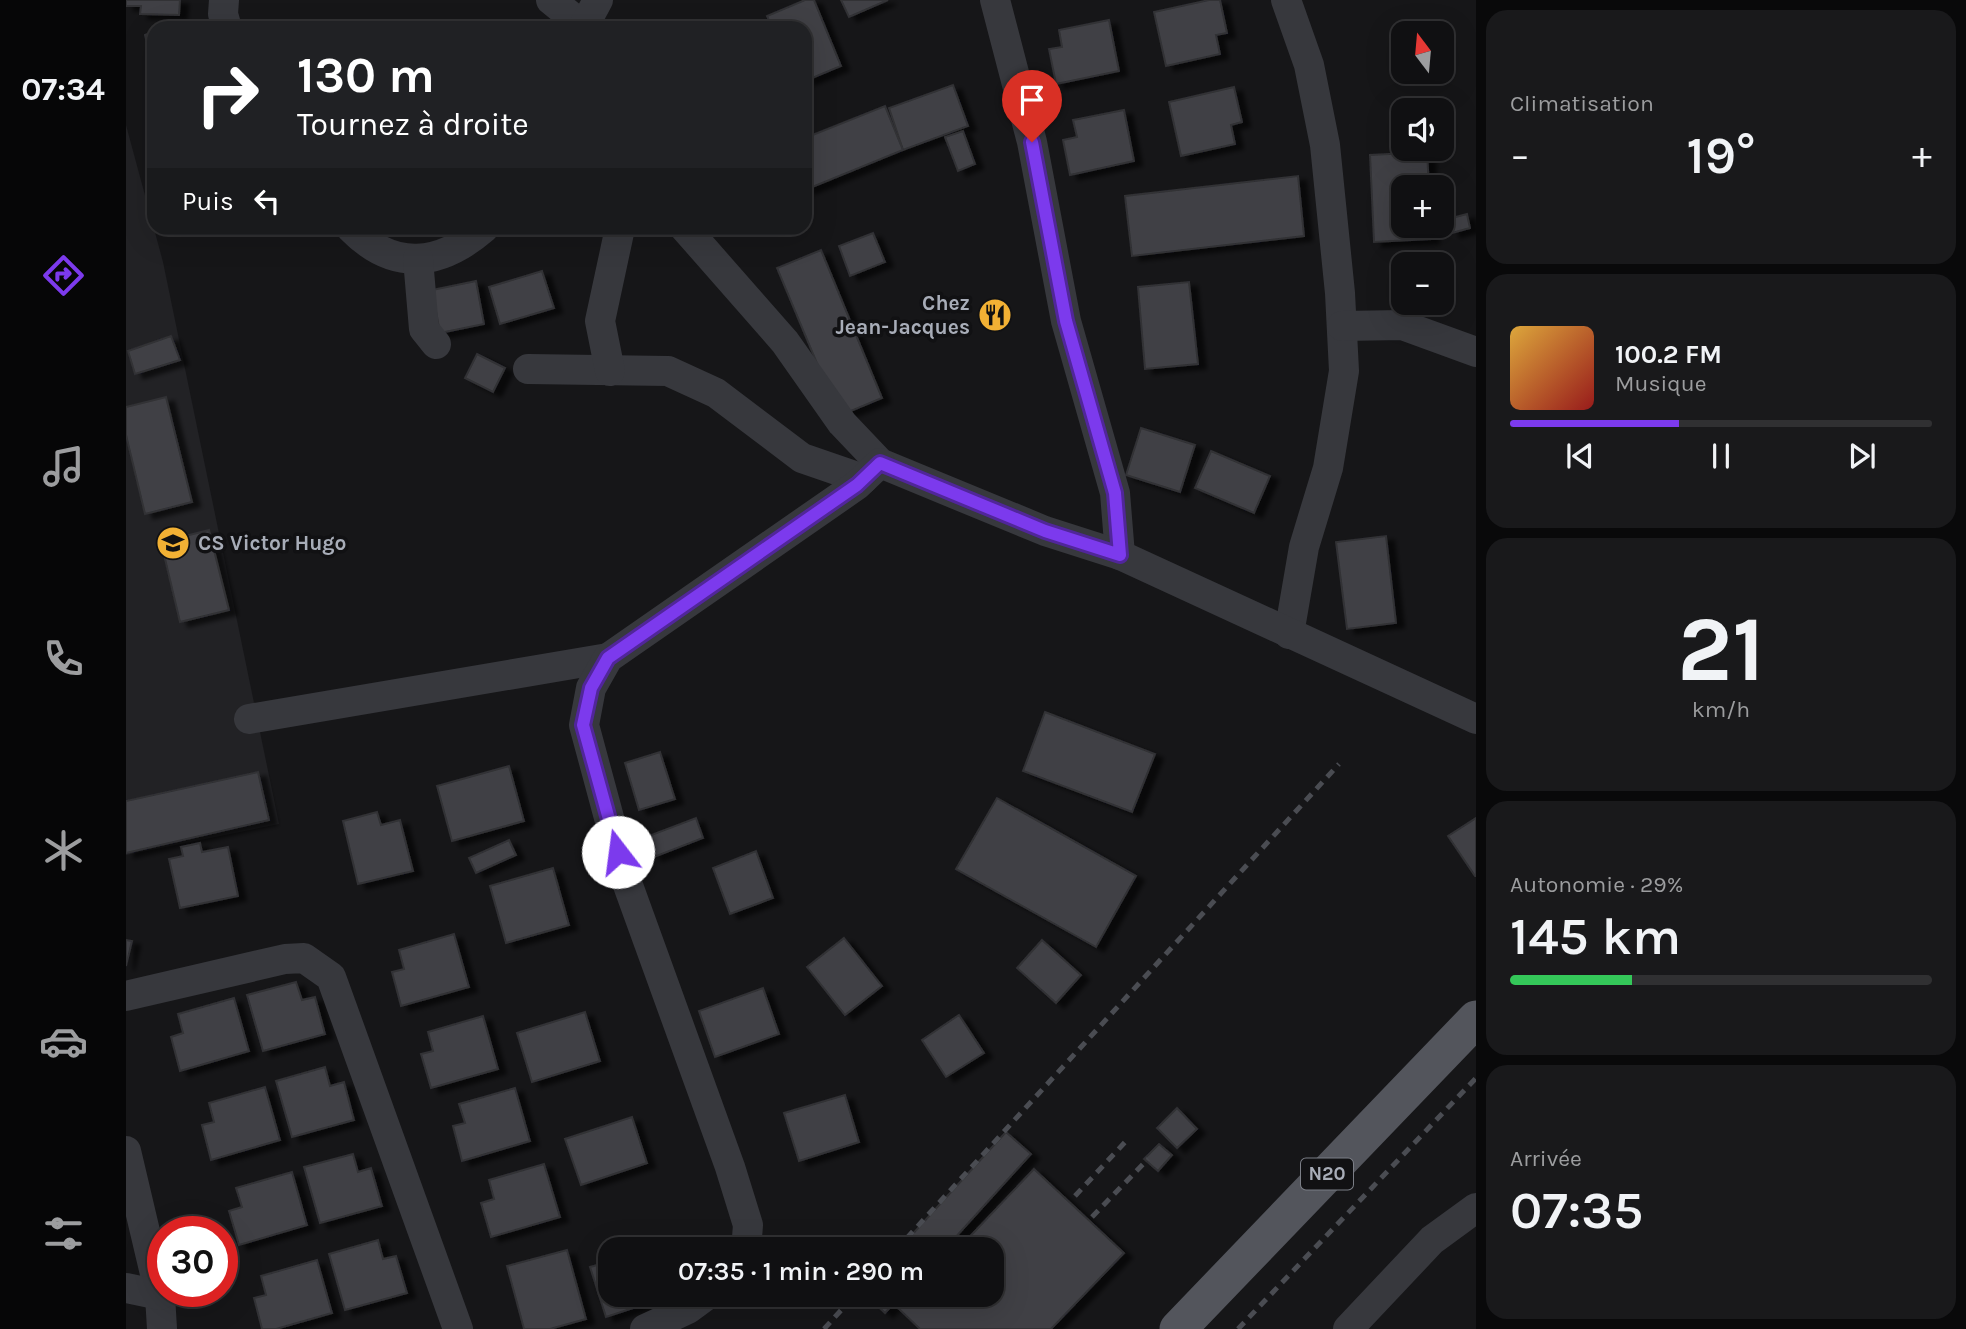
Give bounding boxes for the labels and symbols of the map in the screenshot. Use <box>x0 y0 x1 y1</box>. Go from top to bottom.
north arrow <box>1391 21 1454 84</box>
pin <box>1002 70 1062 142</box>
place label: Chez Jean-Jacques <box>835 291 970 340</box>
restaurant icon: Chez Jean-Jacques <box>976 296 1014 334</box>
school or university icon: CS Victor Hugo <box>154 524 192 562</box>
place label: CS Victor Hugo <box>198 531 346 555</box>
position arrow <box>581 815 655 889</box>
road number: N20 <box>1301 1158 1353 1190</box>
speed limit sign: 30 <box>147 1216 238 1307</box>

